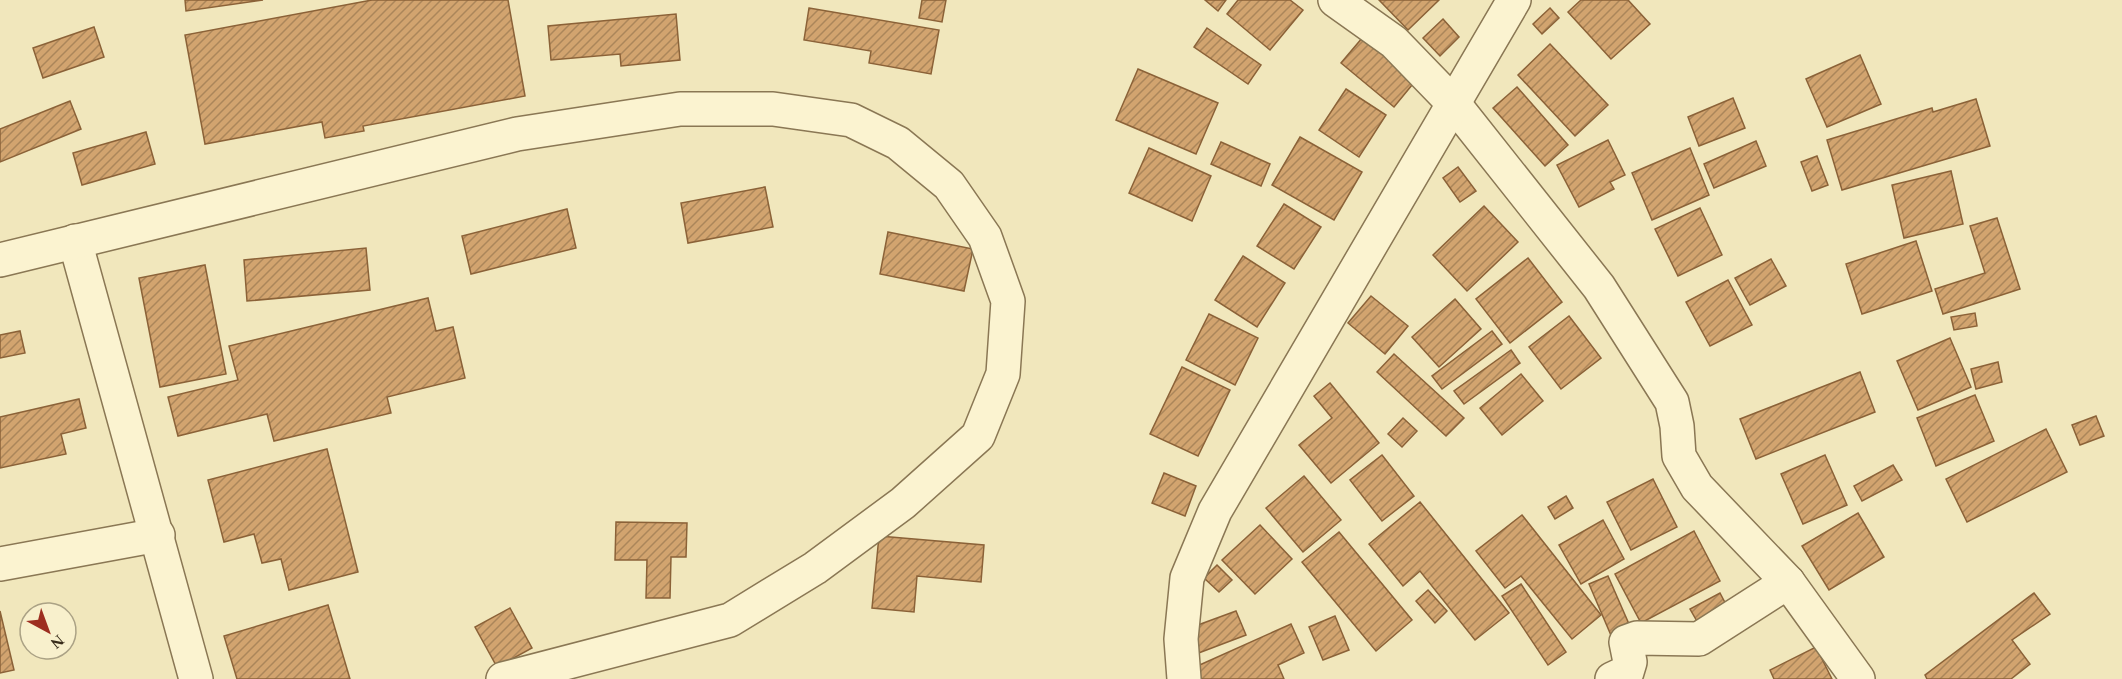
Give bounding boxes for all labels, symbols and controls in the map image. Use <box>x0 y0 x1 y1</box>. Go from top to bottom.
north arrow <box>18 601 78 661</box>
text: N <box>47 632 67 652</box>

